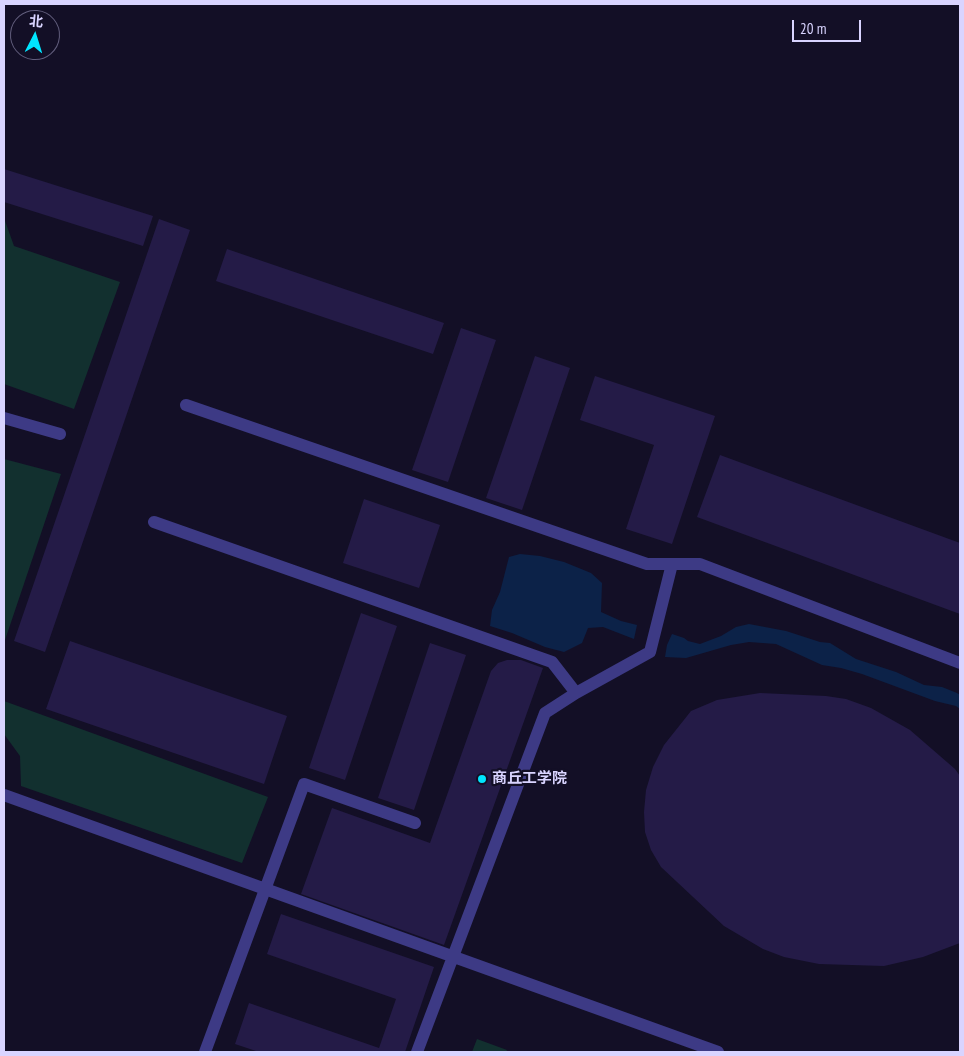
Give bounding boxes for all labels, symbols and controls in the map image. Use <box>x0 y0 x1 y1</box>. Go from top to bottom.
north arrow <box>10 10 60 60</box>
scale bar <box>794 10 863 42</box>
text: 北 <box>28 11 44 31</box>
text: 20 m <box>800 19 826 38</box>
place label: 商丘工学院 <box>492 770 567 788</box>
marker: 商丘工学院 <box>476 773 488 785</box>

